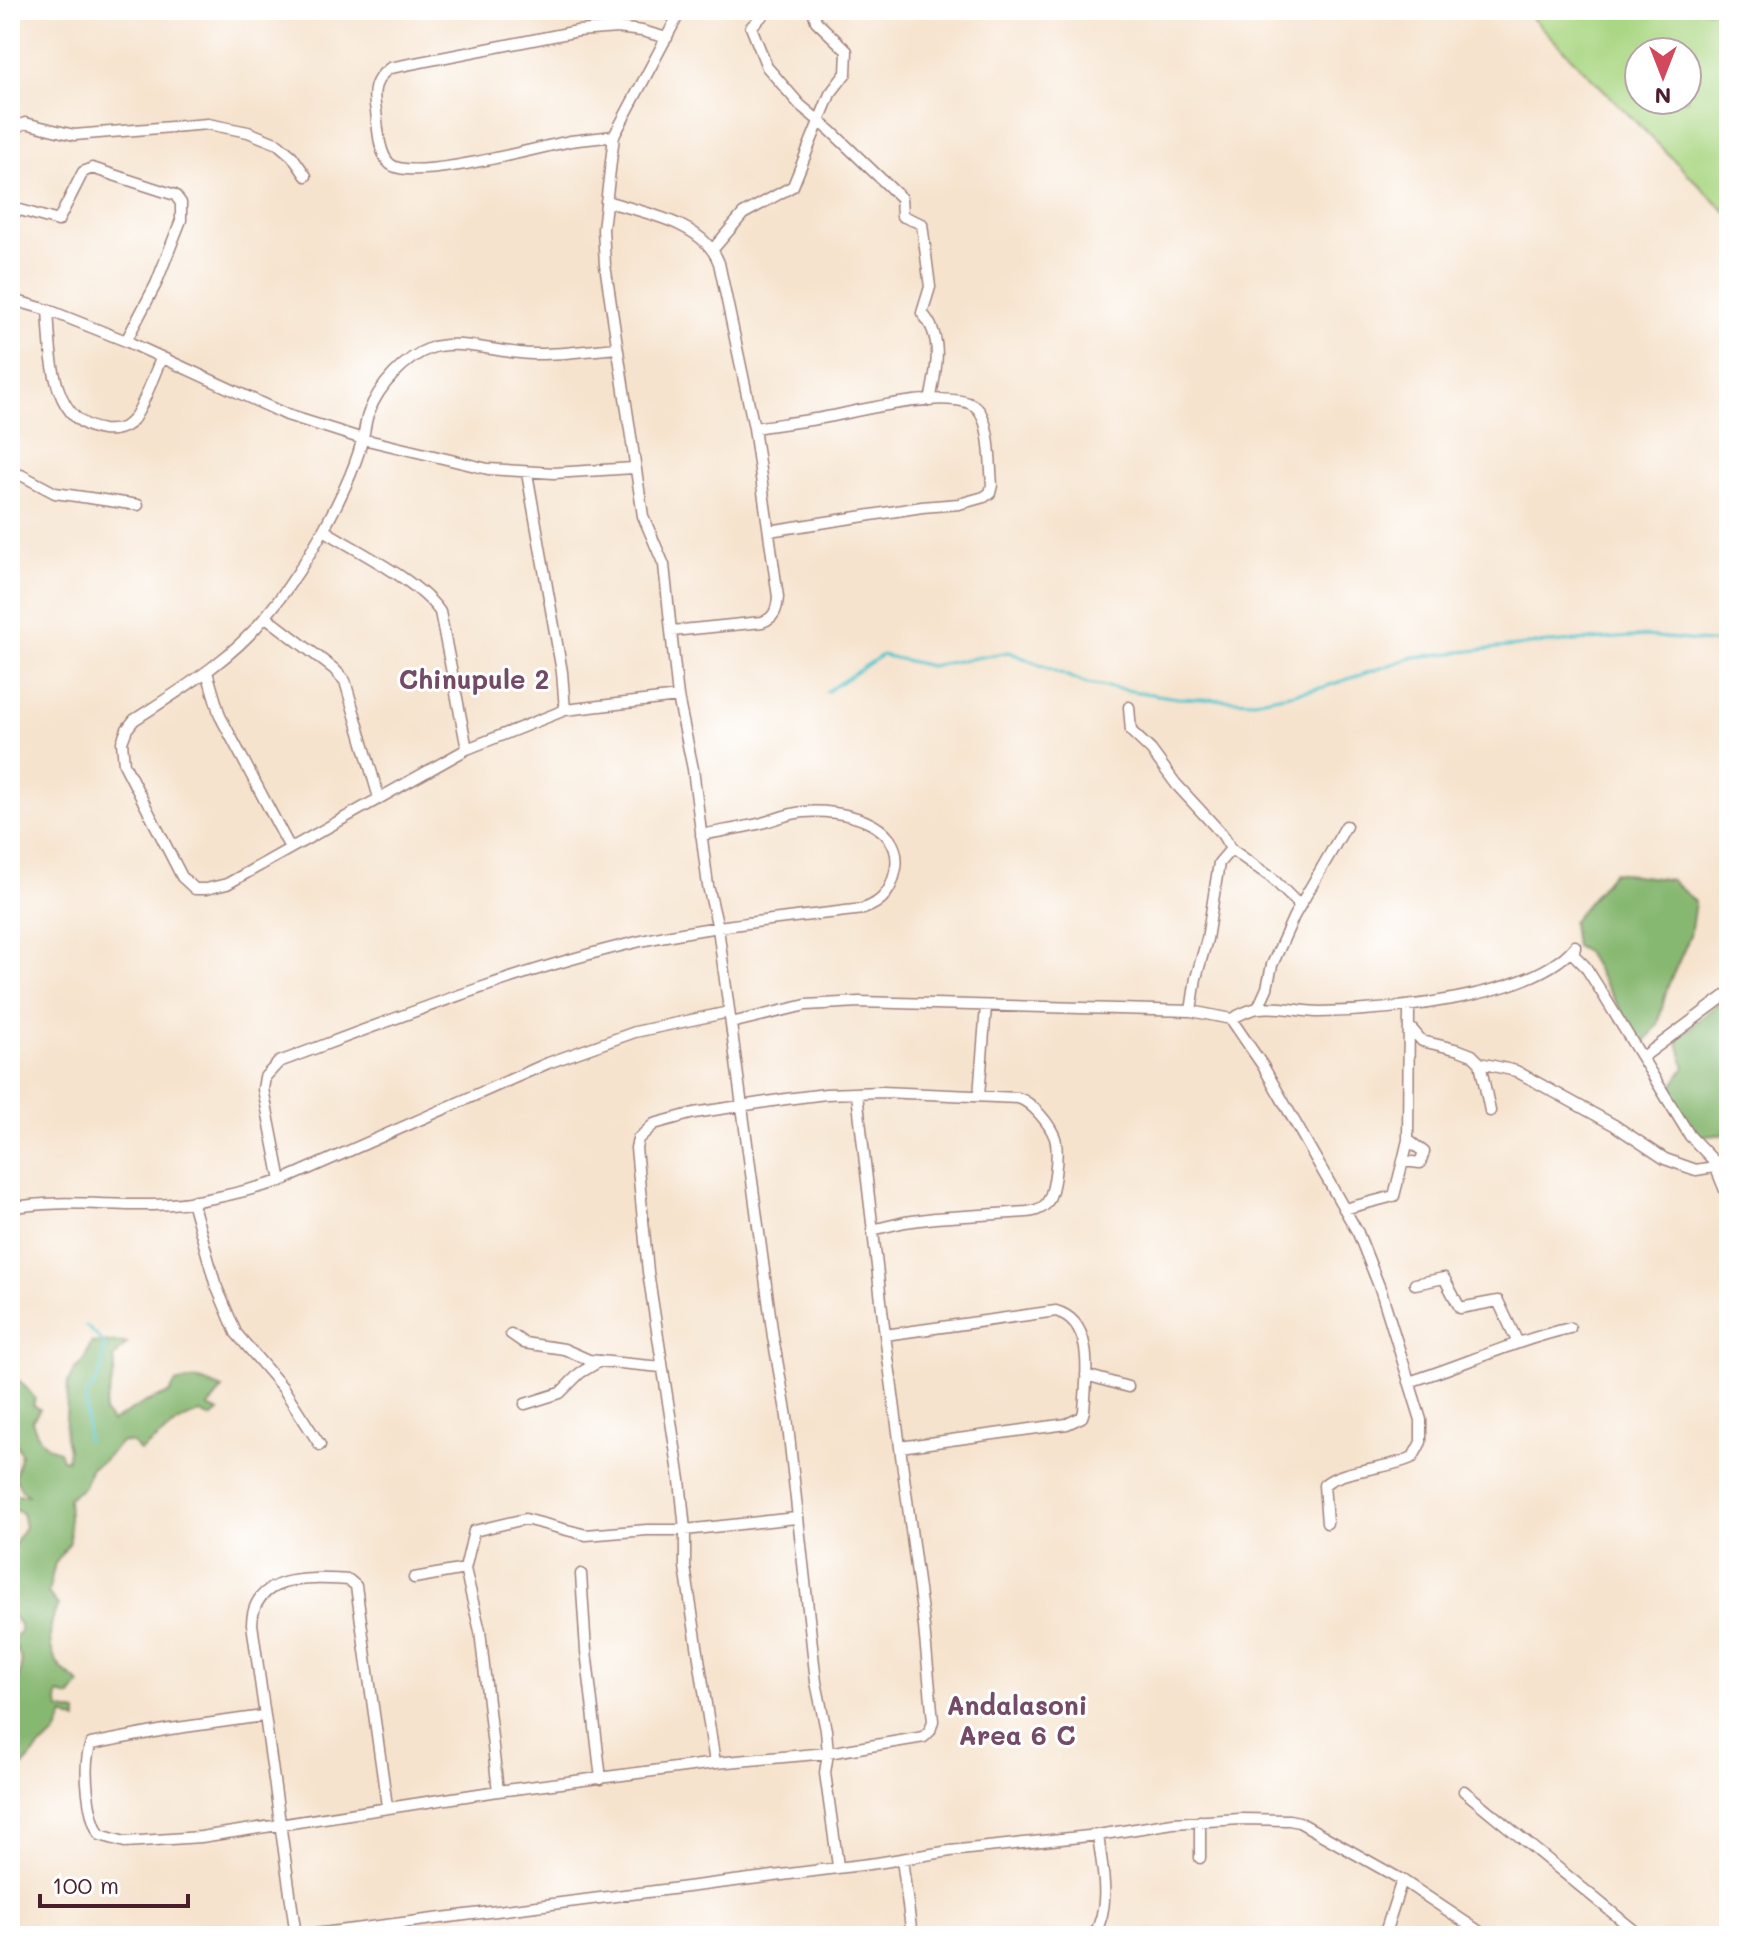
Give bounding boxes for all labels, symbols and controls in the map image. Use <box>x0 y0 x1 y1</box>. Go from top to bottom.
north arrow <box>1623 36 1703 116</box>
text: N <box>1655 82 1671 111</box>
district label: Chinupule 2 <box>399 662 549 696</box>
district label: Andalasoni Area 6 C <box>946 1688 1088 1752</box>
scale bar <box>40 1858 188 1908</box>
text: 100 m <box>52 1869 119 1900</box>

